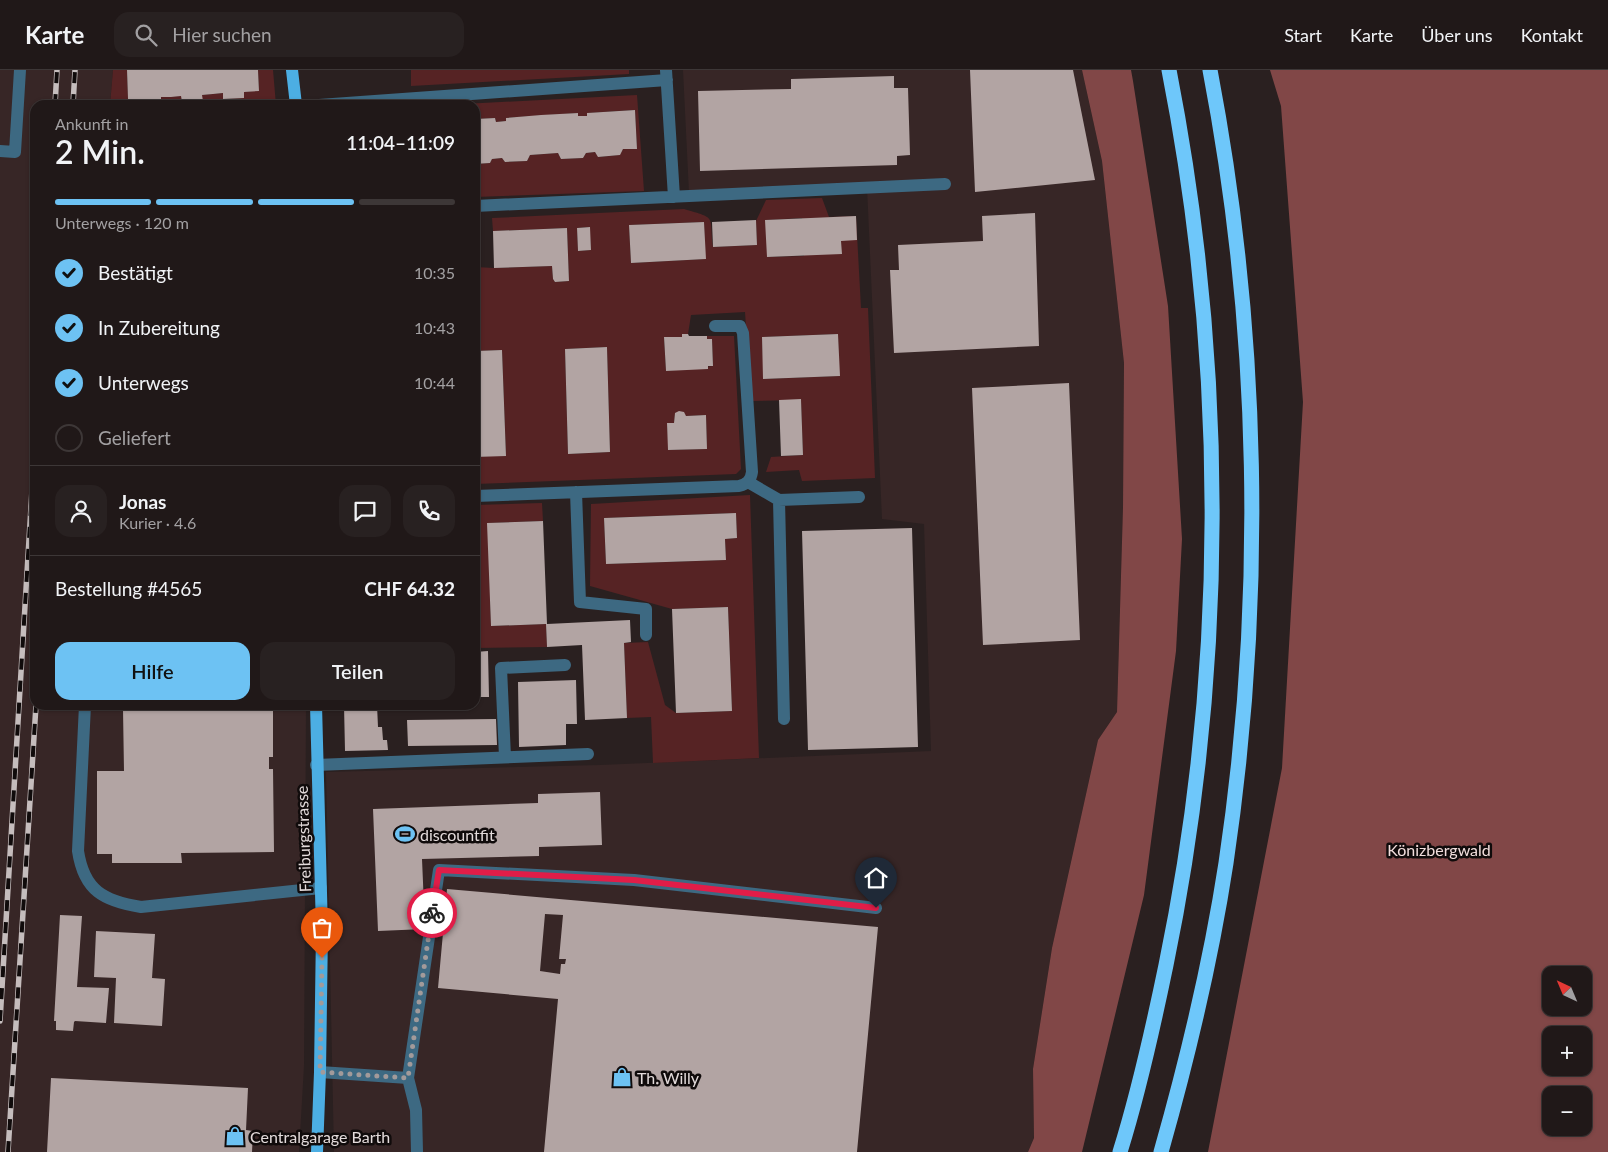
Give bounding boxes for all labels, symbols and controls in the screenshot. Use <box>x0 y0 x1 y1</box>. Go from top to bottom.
search box <box>114 12 464 57</box>
text: Karte <box>25 20 84 49</box>
icon: search <box>132 21 160 49</box>
text: Hier suchen <box>172 23 272 46</box>
text: Start <box>1284 24 1322 46</box>
text: Karte <box>1350 24 1393 46</box>
text: Über uns <box>1421 24 1493 46</box>
text: Kontakt <box>1521 24 1583 46</box>
text: Ankunft in <box>55 114 128 133</box>
text: 11:04–11:09 <box>346 131 455 154</box>
text: 2 Min. <box>55 132 145 171</box>
text: Unterwegs · 120 m <box>55 213 189 232</box>
icon: check <box>55 259 83 287</box>
text: Bestätigt <box>98 261 173 284</box>
text: 10:35 <box>414 263 455 282</box>
icon: check <box>55 314 83 342</box>
text: In Zubereitung <box>98 316 220 339</box>
text: 10:43 <box>414 318 455 337</box>
icon: check <box>55 369 83 397</box>
text: Unterwegs <box>98 371 189 394</box>
text: 10:44 <box>414 373 455 392</box>
text: Geliefert <box>98 426 171 449</box>
button: person <box>55 485 107 537</box>
button: chat <box>339 485 391 537</box>
button: phone <box>403 485 455 537</box>
text: Jonas <box>119 490 166 513</box>
text: Kurier · 4.6 <box>119 513 196 532</box>
text: Bestellung #4565 <box>55 577 202 600</box>
text: CHF 64.32 <box>364 577 455 600</box>
button: Hilfe <box>55 642 250 700</box>
button: Teilen <box>260 642 455 700</box>
street label: Freiburgstrasse <box>292 785 314 893</box>
sports icon: discountfit <box>394 823 416 845</box>
place label: discountfit <box>420 825 495 844</box>
park label: Könizbergwald <box>1387 840 1491 859</box>
pin <box>855 857 897 908</box>
icon: home <box>862 864 890 892</box>
courier <box>407 888 457 938</box>
icon: bike <box>418 899 446 927</box>
pin <box>301 907 343 958</box>
icon: bag <box>308 914 336 942</box>
north arrow <box>1542 966 1592 1016</box>
map controls <box>1542 966 1592 1136</box>
button: + <box>1542 1026 1592 1076</box>
shop icon: Th. Willy <box>611 1066 633 1088</box>
place label: Th. Willy <box>637 1068 700 1087</box>
button: − <box>1542 1086 1592 1136</box>
shop icon: Centralgarage Barth <box>224 1125 246 1147</box>
place label: Centralgarage Barth <box>250 1127 390 1146</box>

